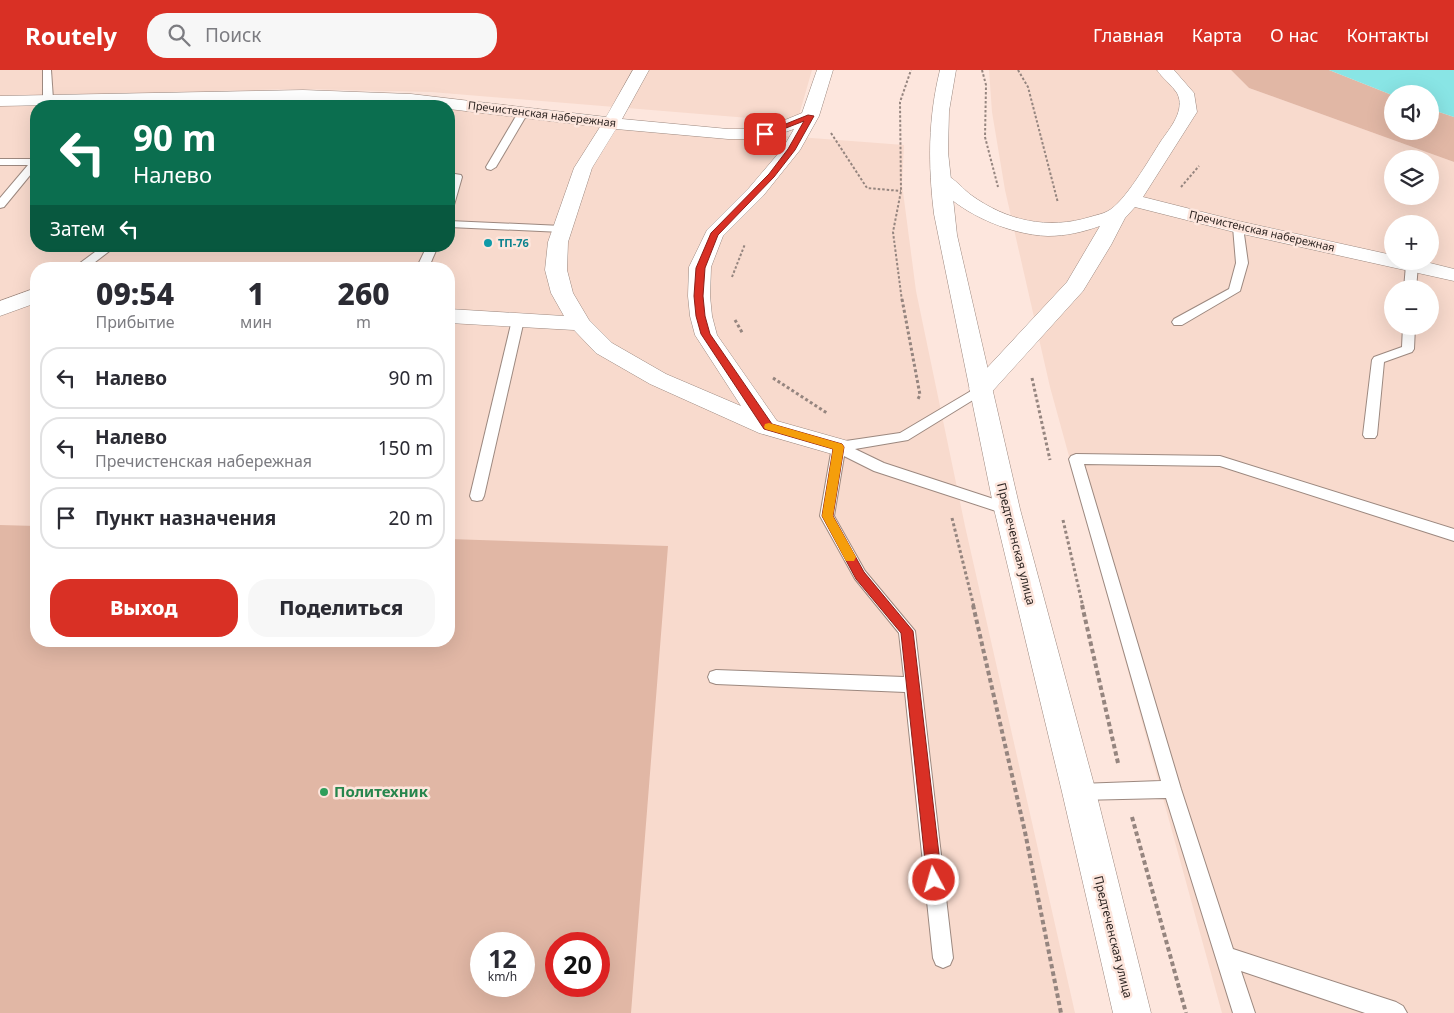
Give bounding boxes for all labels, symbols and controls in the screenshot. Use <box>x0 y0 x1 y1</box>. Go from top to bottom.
search box <box>147 13 497 58</box>
text: Routely <box>25 19 117 52</box>
icon: search <box>165 21 193 49</box>
text: Поиск <box>205 22 261 48</box>
text: Главная <box>1093 23 1164 47</box>
text: Карта <box>1192 23 1242 47</box>
text: О нас <box>1270 23 1318 47</box>
text: Контакты <box>1346 23 1429 47</box>
map controls <box>1384 85 1439 335</box>
button: sound <box>1384 85 1439 140</box>
street label: Пречистенская набережная <box>467 97 617 130</box>
pin <box>744 113 786 155</box>
text: 90 m <box>133 114 216 161</box>
icon: left <box>50 120 115 185</box>
icon: arrive <box>751 120 779 148</box>
button: layers <box>1384 150 1439 205</box>
text: Налево <box>133 159 212 189</box>
street label: Пречистенская набережная <box>1188 206 1336 255</box>
icon: left <box>115 215 143 243</box>
button: + <box>1384 215 1439 270</box>
text: Затем <box>50 216 105 242</box>
place label: ТП-76 <box>498 235 529 250</box>
marker: ТП-76 <box>482 237 494 249</box>
text: 09:54 <box>96 273 174 314</box>
text: 1 <box>247 273 265 314</box>
text: 260 <box>338 273 390 314</box>
button: − <box>1384 280 1439 335</box>
text: Прибытие <box>95 311 175 333</box>
text: мин <box>240 311 272 333</box>
text: m <box>356 311 371 333</box>
icon: left <box>52 364 80 392</box>
text: Налево <box>95 365 167 391</box>
text: 90 m <box>389 365 433 391</box>
text: Налево <box>95 424 167 450</box>
icon: left <box>52 434 80 462</box>
text: 150 m <box>378 435 433 461</box>
text: Пречистенская набережная <box>95 450 312 472</box>
street label: Предтеченская улица <box>993 481 1040 607</box>
icon: arrive <box>52 504 80 532</box>
text: Пункт назначения <box>95 505 276 531</box>
text: 20 m <box>389 505 433 531</box>
button: Выход <box>50 579 238 637</box>
button: Поделиться <box>248 579 435 637</box>
place label: Политехник <box>334 781 429 801</box>
marker: Политехник <box>318 786 330 798</box>
position arrow <box>907 853 959 905</box>
street label: Предтеченская улица <box>1090 874 1137 1000</box>
speed limit sign: 20 <box>545 932 610 997</box>
text: 12 <box>488 941 517 975</box>
text: km/h <box>488 968 517 985</box>

